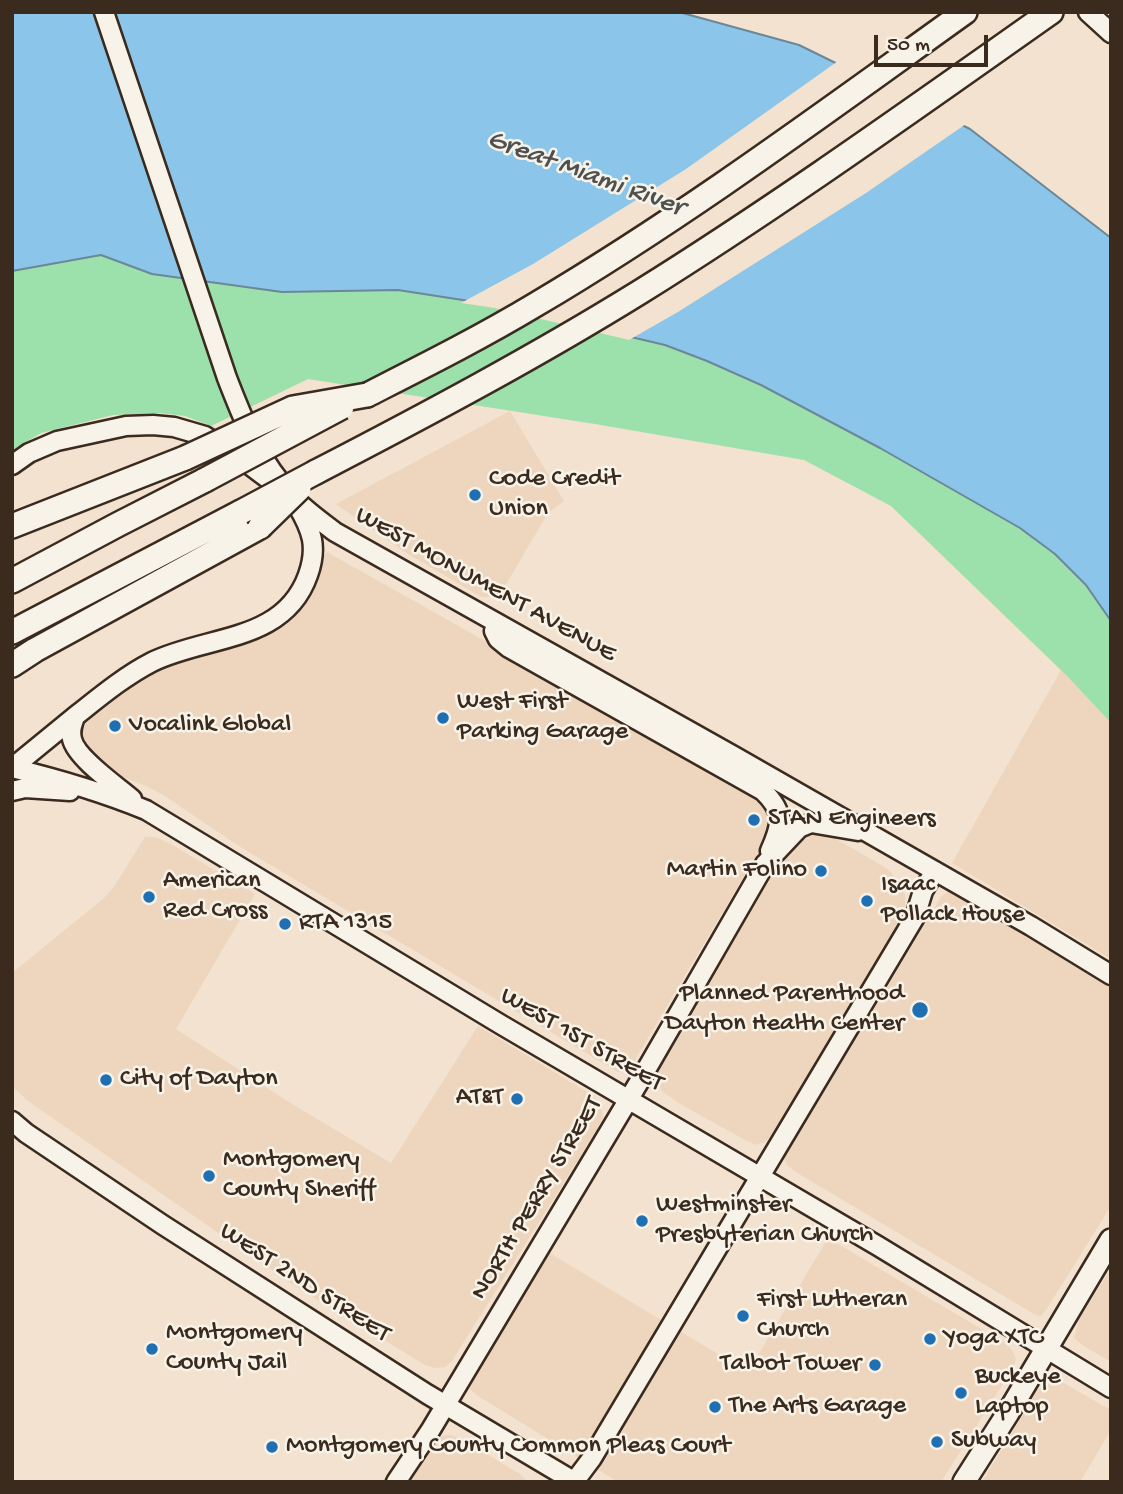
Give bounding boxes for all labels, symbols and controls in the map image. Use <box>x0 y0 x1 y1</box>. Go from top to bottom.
scale bar <box>878 21 992 65</box>
text: 50 m <box>887 34 930 59</box>
water label: Great Miami River <box>482 124 688 226</box>
place label: Code Credit Union <box>489 464 620 526</box>
marker: Code Credit Union <box>467 487 483 503</box>
street label: WEST MONUMENT AVENUE <box>349 501 621 671</box>
place label: West First Parking Garage <box>457 687 628 748</box>
place label: Vocalink Global <box>129 710 291 742</box>
marker: West First Parking Garage <box>435 710 451 726</box>
marker: Vocalink Global <box>107 718 123 734</box>
place label: STAN Engineers <box>768 804 935 836</box>
marker: STAN Engineers <box>746 812 762 828</box>
place label: Martin Folino <box>667 855 807 887</box>
marker: Martin Folino <box>813 863 829 879</box>
place label: American Red Cross <box>163 866 267 928</box>
place label: Isaac Pollack House <box>881 870 1025 931</box>
marker: American Red Cross <box>141 889 157 905</box>
marker: Isaac Pollack House <box>859 893 875 909</box>
place label: RTA 1315 <box>299 908 392 940</box>
marker: RTA 1315 <box>277 916 293 932</box>
place label: Planned Parenthood Dayton Health Center <box>665 979 904 1040</box>
street label: WEST 1ST STREET <box>494 982 668 1100</box>
marker: Planned Parenthood Dayton Health Center <box>910 1000 930 1020</box>
place label: City of Dayton <box>120 1064 278 1096</box>
marker: City of Dayton <box>98 1072 114 1088</box>
place label: AT&T <box>456 1083 503 1115</box>
marker: AT&T <box>509 1091 525 1107</box>
street label: NORTH PERRY STREET <box>465 1092 611 1306</box>
place label: Montgomery County Sheriff <box>223 1145 375 1206</box>
marker: Montgomery County Sheriff <box>201 1168 217 1184</box>
place label: Westminster Presbyterian Church <box>656 1190 873 1252</box>
marker: Westminster Presbyterian Church <box>634 1213 650 1229</box>
street label: WEST 2ND STREET <box>213 1217 395 1351</box>
place label: First Lutheran Church <box>757 1285 907 1346</box>
marker: First Lutheran Church <box>735 1308 751 1324</box>
place label: Montgomery County Jail <box>166 1318 303 1380</box>
place label: Yoga XTC <box>944 1323 1043 1355</box>
marker: Yoga XTC <box>922 1331 938 1347</box>
marker: Montgomery County Jail <box>144 1341 160 1357</box>
place label: Talbot Tower <box>721 1349 861 1381</box>
marker: Talbot Tower <box>867 1357 883 1373</box>
place label: Buckeye Laptop <box>975 1362 1061 1424</box>
marker: Buckeye Laptop <box>953 1385 969 1401</box>
place label: The Arts Garage <box>729 1391 906 1423</box>
marker: The Arts Garage <box>707 1399 723 1415</box>
place label: Subway <box>951 1426 1036 1458</box>
place label: Montgomery County Common Pleas Court <box>286 1431 730 1463</box>
marker: Subway <box>929 1434 945 1450</box>
marker: Montgomery County Common Pleas Court <box>264 1439 280 1455</box>

